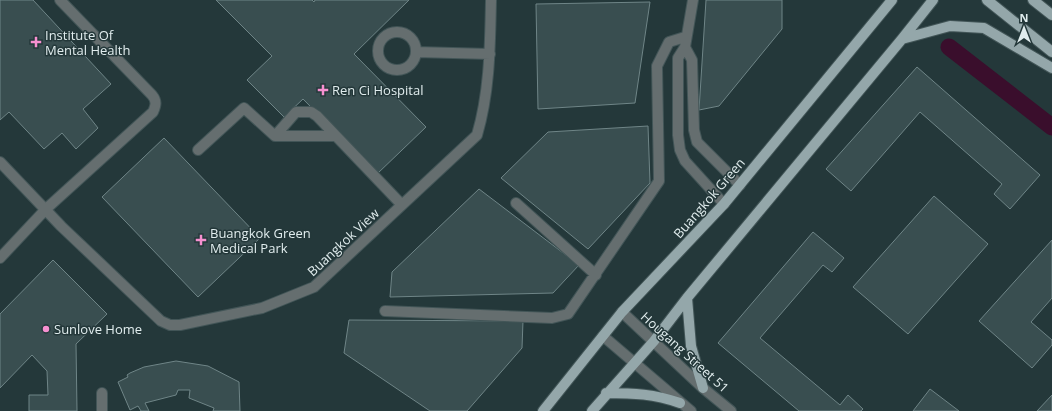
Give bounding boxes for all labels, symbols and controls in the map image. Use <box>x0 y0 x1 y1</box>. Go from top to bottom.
north arrow <box>1004 8 1044 48</box>
text: N <box>1020 10 1028 25</box>
place label: Institute Of Mental Health <box>45 26 130 59</box>
marker: Institute Of Mental Health <box>30 36 42 48</box>
place label: Ren Ci Hospital <box>332 81 424 99</box>
marker: Ren Ci Hospital <box>317 84 329 96</box>
street label: Buangkok Green <box>669 154 749 242</box>
street label: Buangkok View <box>303 204 383 280</box>
place label: Buangkok Green Medical Park <box>210 224 311 257</box>
marker: Buangkok Green Medical Park <box>195 234 207 246</box>
street label: Hougang Street 51 <box>637 308 733 396</box>
place label: Sunlove Home <box>54 320 142 338</box>
marker: Sunlove Home <box>41 324 51 334</box>

